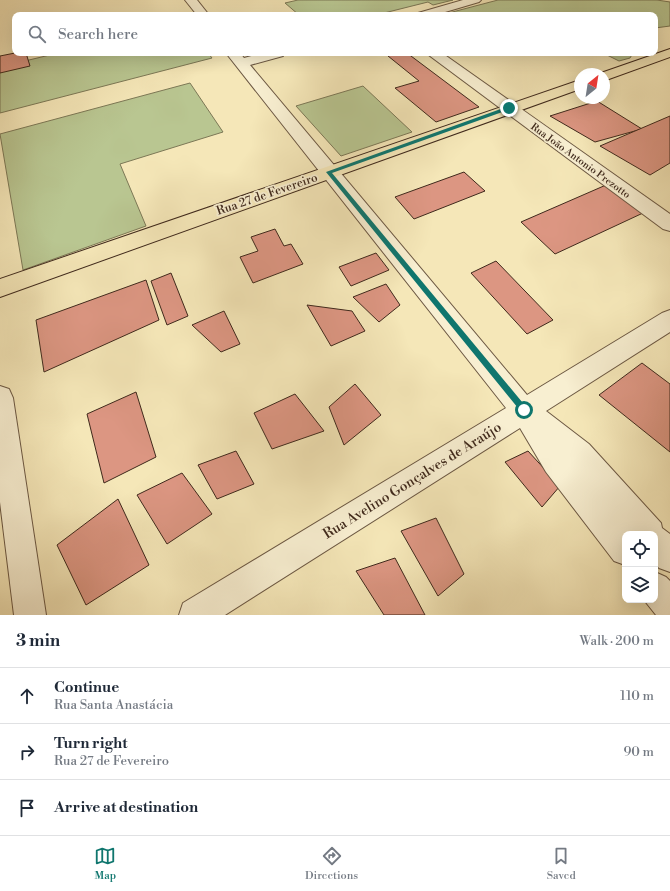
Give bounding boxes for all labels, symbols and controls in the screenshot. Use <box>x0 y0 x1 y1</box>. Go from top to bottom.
search box <box>12 12 658 56</box>
icon: search <box>26 23 48 45</box>
text: Search here <box>58 25 138 44</box>
north arrow <box>574 68 610 104</box>
route end <box>500 99 518 117</box>
street label: Rua João Antonio Prezotto <box>528 121 633 201</box>
street label: Rua 27 de Fevereiro <box>215 170 320 219</box>
route start <box>515 401 533 419</box>
street label: Rua Avelino Gonçalves de Araújo <box>320 418 505 543</box>
map controls <box>622 531 658 603</box>
button: locate <box>622 531 658 567</box>
button: layers <box>622 567 658 603</box>
text: 3 min <box>16 630 60 652</box>
text: Walk · 200 m <box>580 633 654 649</box>
text: Continue <box>54 678 119 697</box>
icon: ahead <box>16 685 38 707</box>
text: 110 m <box>620 688 654 704</box>
text: Rua Santa Anastácia <box>54 697 173 713</box>
text: Turn right <box>54 734 128 753</box>
icon: right <box>16 741 38 763</box>
text: 90 m <box>623 744 654 760</box>
text: Rua 27 de Fevereiro <box>54 753 169 769</box>
icon: arrive <box>16 797 38 819</box>
text: Arrive at destination <box>54 798 198 817</box>
tab: Map <box>94 845 116 883</box>
tab: Directions <box>305 845 358 883</box>
tab: Saved <box>547 845 576 883</box>

